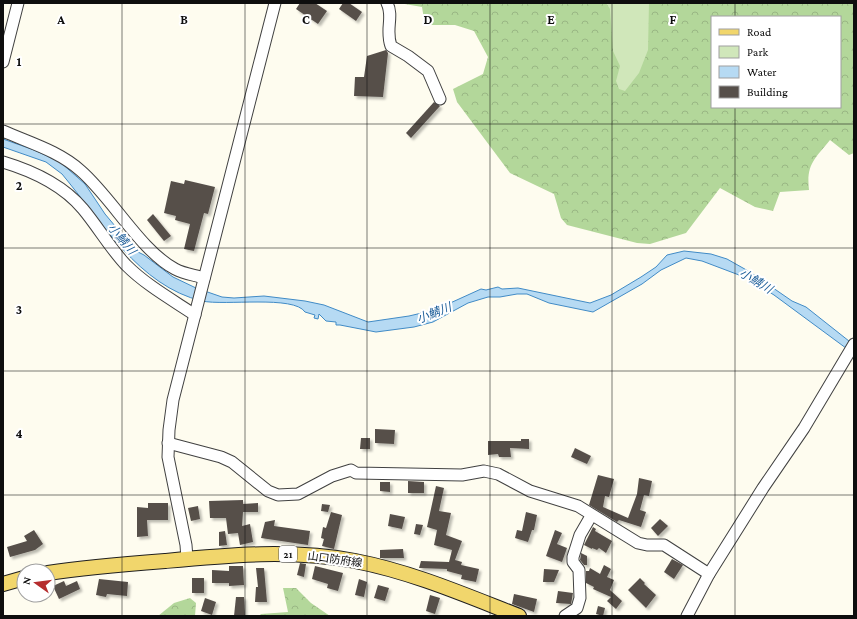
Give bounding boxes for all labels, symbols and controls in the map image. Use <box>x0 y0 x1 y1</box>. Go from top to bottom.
text: A <box>56 12 65 27</box>
text: B <box>180 12 188 27</box>
text: C <box>302 12 310 27</box>
text: D <box>424 12 433 27</box>
text: E <box>547 12 555 27</box>
text: F <box>670 12 677 27</box>
legend <box>711 16 841 108</box>
text: Road <box>747 25 772 39</box>
text: Park <box>747 45 769 59</box>
text: 1 <box>17 54 22 69</box>
text: Water <box>747 65 777 79</box>
text: Building <box>747 85 788 99</box>
text: 2 <box>16 178 23 193</box>
water label: 小鯖川 <box>105 221 140 259</box>
water label: 小鯖川 <box>737 266 777 297</box>
water label: 小鯖川 <box>415 299 455 326</box>
text: 3 <box>16 302 22 317</box>
text: 4 <box>15 426 23 441</box>
road number: 21 <box>279 546 297 562</box>
street label: 山口防府線 <box>307 549 363 569</box>
north arrow <box>16 563 56 603</box>
text: N <box>20 575 33 586</box>

